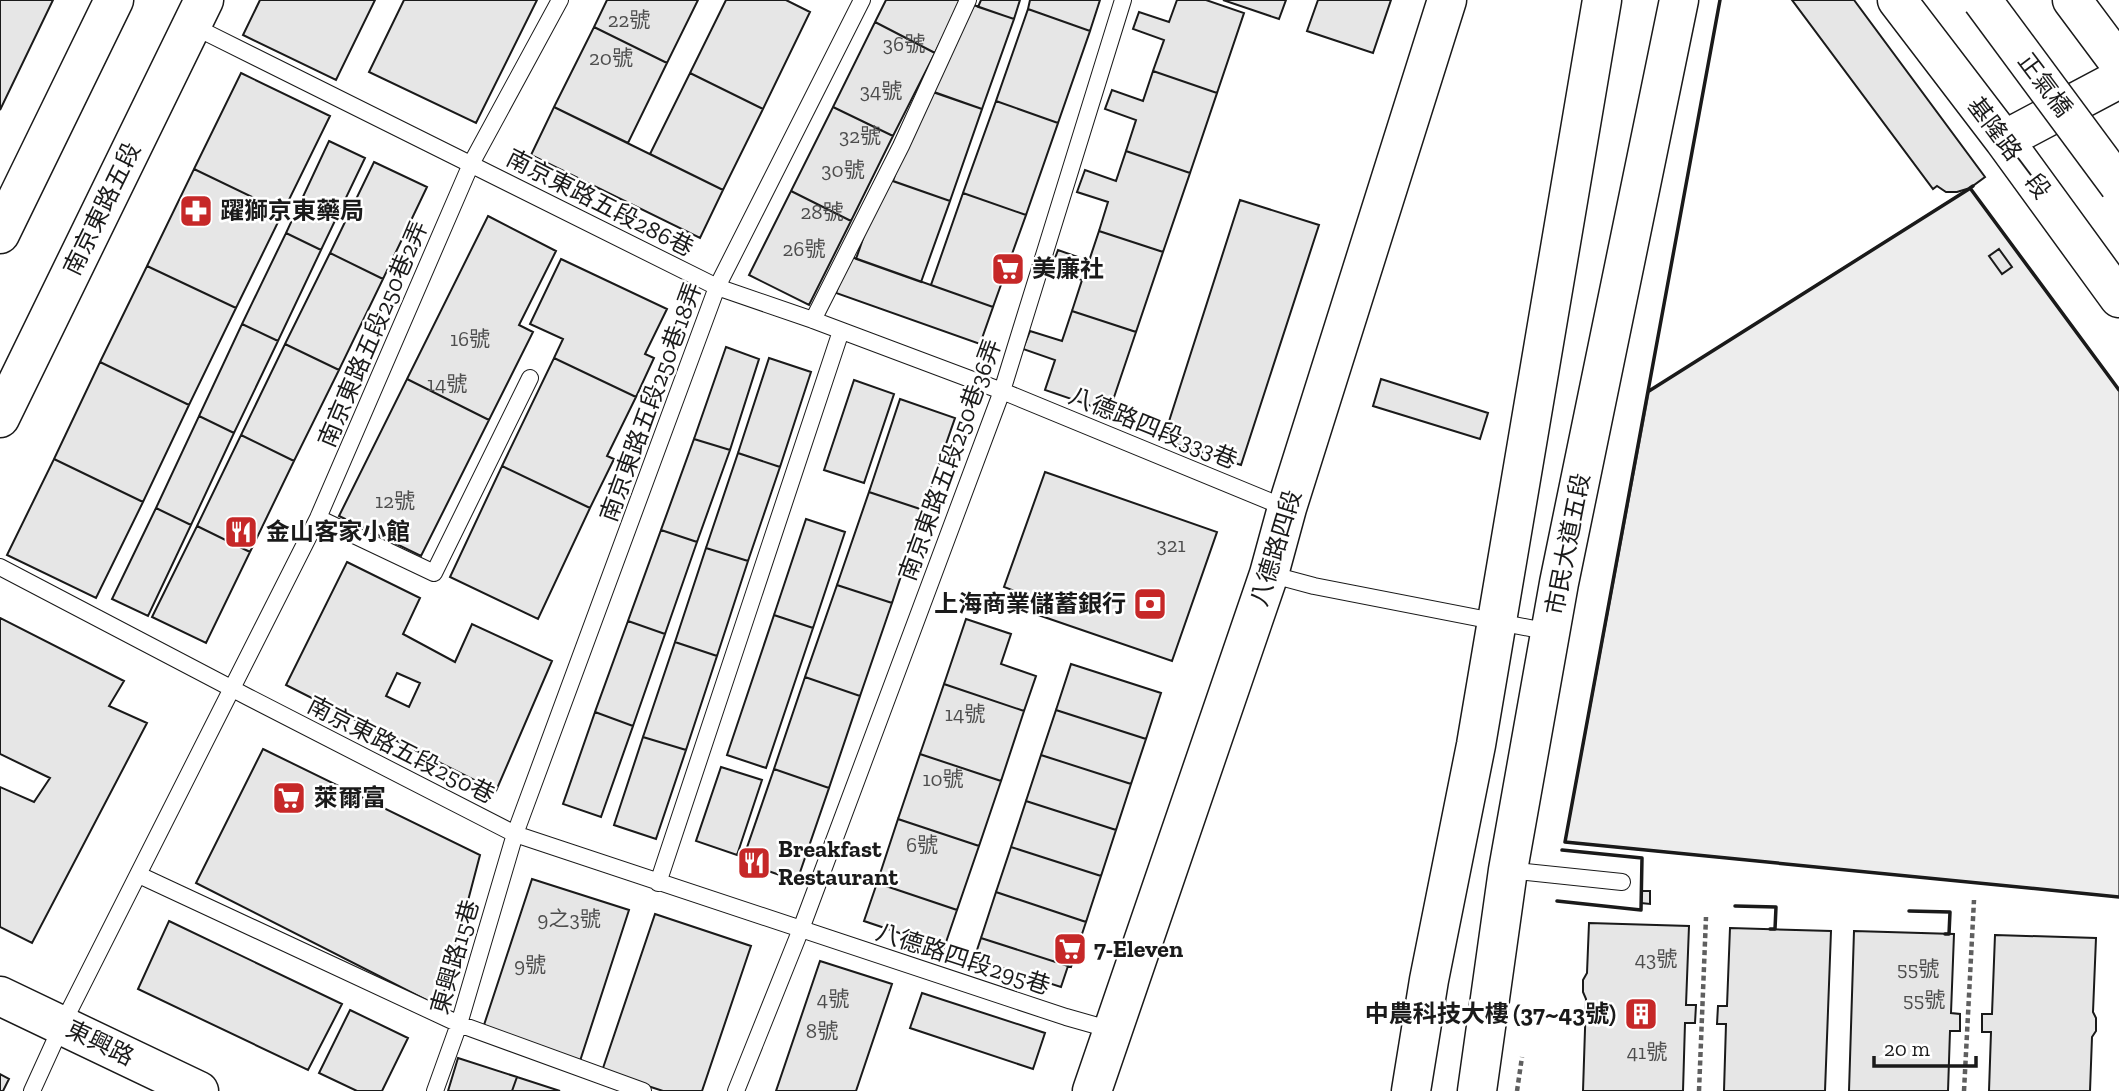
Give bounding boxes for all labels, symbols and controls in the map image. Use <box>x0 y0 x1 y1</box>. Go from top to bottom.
house number: 22號 <box>608 7 650 32</box>
house number: 36號 <box>883 31 925 56</box>
house number: 20號 <box>589 45 633 70</box>
street label: 正氣橋 <box>2012 47 2079 122</box>
house number: 34號 <box>860 78 902 103</box>
street label: 基隆路一段 <box>1962 91 2057 204</box>
house number: 32號 <box>839 123 881 148</box>
street label: 南京東路五段 <box>57 138 146 280</box>
street label: 南京東路五段286巷 <box>502 143 699 262</box>
house number: 30號 <box>821 157 865 182</box>
pharmacy icon: 躍獅京東藥局 <box>177 192 215 230</box>
place label: 躍獅京東藥局 <box>220 196 364 225</box>
house number: 28號 <box>800 199 844 224</box>
street label: 南京東路五段250巷2弄 <box>312 216 433 451</box>
house number: 26號 <box>783 236 825 261</box>
supermarket icon: 美廉社 <box>989 250 1027 288</box>
place label: 美廉社 <box>1032 254 1104 283</box>
street label: 南京東路五段250巷18弄 <box>594 278 707 525</box>
house number: 16號 <box>450 326 490 351</box>
street label: 南京東路五段250巷36弄 <box>892 335 1007 585</box>
house number: 14號 <box>427 371 467 396</box>
street label: 八德路四段333巷 <box>1065 381 1242 475</box>
street label: 市民大道五段 <box>1540 470 1595 617</box>
street label: 八德路四段 <box>1244 486 1307 609</box>
house number: 12號 <box>375 488 415 513</box>
restaurant icon: 金山客家小館 <box>222 513 260 551</box>
place label: 金山客家小館 <box>266 517 410 546</box>
house number: 321 <box>1156 532 1186 557</box>
bank icon: 上海商業儲蓄銀行 <box>1131 585 1169 623</box>
place label: 上海商業儲蓄銀行 <box>934 589 1126 618</box>
street label: 南京東路五段250巷 <box>303 690 500 809</box>
house number: 14號 <box>945 701 985 726</box>
house number: 10號 <box>922 766 964 791</box>
supermarket icon: 萊爾富 <box>270 779 308 817</box>
place label: 萊爾富 <box>314 783 386 812</box>
house number: 6號 <box>906 832 938 857</box>
place label: Breakfast Restaurant <box>778 834 898 891</box>
restaurant icon: Breakfast Restaurant <box>735 844 773 882</box>
street label: 東興路15巷 <box>424 896 485 1017</box>
house number: 9之3號 <box>537 906 601 931</box>
street label: 八德路四段295巷 <box>872 917 1054 1000</box>
supermarket icon: 7-Eleven <box>1051 930 1089 968</box>
place label: 7-Eleven <box>1094 934 1183 963</box>
house number: 43號 <box>1635 946 1677 971</box>
house number: 9號 <box>514 952 546 977</box>
house number: 55號 <box>1897 956 1939 981</box>
house number: 4號 <box>817 986 849 1011</box>
house number: 55號 <box>1903 987 1945 1012</box>
building icon: 中農科技大樓 (37~43號) <box>1622 995 1660 1033</box>
place label: 中農科技大樓 (37~43號) <box>1365 999 1616 1028</box>
street label: 東興路 <box>62 1014 139 1071</box>
house number: 8號 <box>806 1018 838 1043</box>
scale bar <box>1874 1024 1976 1068</box>
text: 20 m <box>1884 1036 1930 1061</box>
house number: 41號 <box>1627 1039 1667 1064</box>

